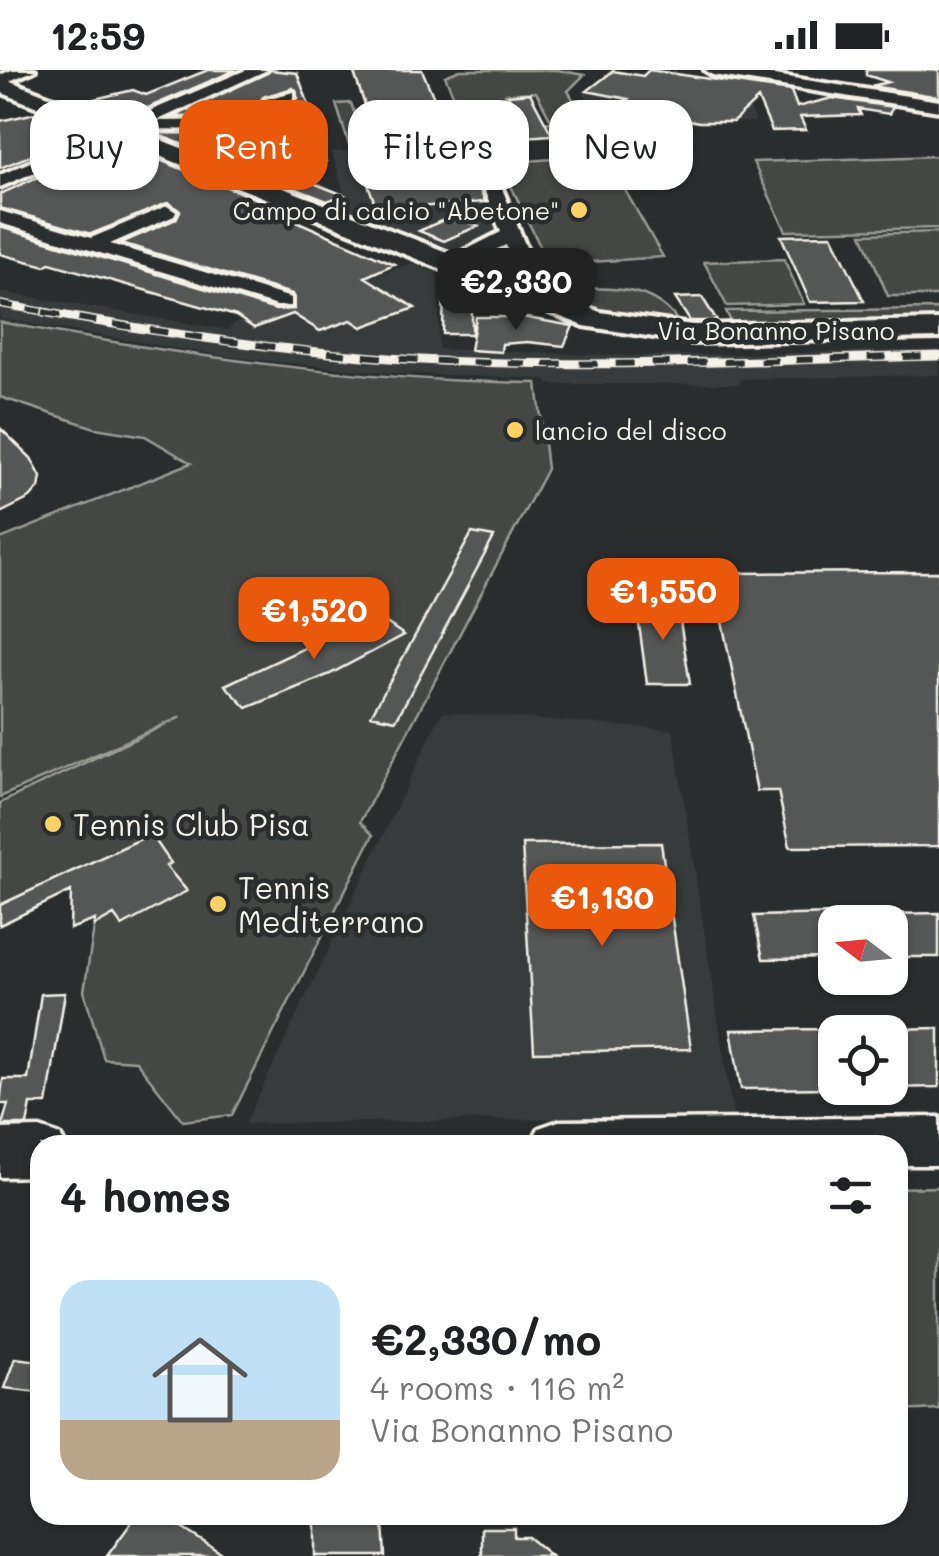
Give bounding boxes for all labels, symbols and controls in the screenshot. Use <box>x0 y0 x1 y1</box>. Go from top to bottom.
text: 12:59 <box>50 10 145 60</box>
chip: Buy <box>30 100 159 190</box>
chip: Rent <box>179 100 328 190</box>
chip: Filters <box>348 100 529 190</box>
chip: New <box>549 100 693 190</box>
place label: Campo di calcio "Abetone" <box>233 194 559 226</box>
marker: Campo di calcio "Abetone" <box>568 199 590 221</box>
pin: €2,330 <box>435 248 597 333</box>
text: €2,330 <box>460 259 572 301</box>
street label: Via Bonanno Pisano <box>658 314 894 346</box>
place label: lancio del disco <box>535 414 727 446</box>
marker: lancio del disco <box>504 419 526 441</box>
pin: €1,550 <box>582 558 744 643</box>
text: €1,550 <box>609 569 717 611</box>
pin: €1,520 <box>233 577 395 662</box>
text: €1,520 <box>260 588 368 630</box>
place label: Tennis Club Pisa <box>73 804 310 844</box>
marker: Tennis Club Pisa <box>42 813 64 835</box>
pin: €1,130 <box>521 864 683 949</box>
place label: Tennis Mediterrano <box>238 867 424 941</box>
text: €1,130 <box>550 875 654 917</box>
marker: Tennis Mediterrano <box>207 893 229 915</box>
north arrow <box>818 905 908 995</box>
map controls <box>818 905 908 1105</box>
button: locate <box>818 1015 908 1105</box>
text: 4 homes <box>60 1168 231 1223</box>
icon: filters <box>823 1168 878 1223</box>
text: €2,330/mo <box>370 1311 601 1366</box>
icon: home <box>140 1320 260 1440</box>
text: 4 rooms · 116 m² <box>370 1366 624 1408</box>
text: Via Bonanno Pisano <box>370 1408 673 1450</box>

